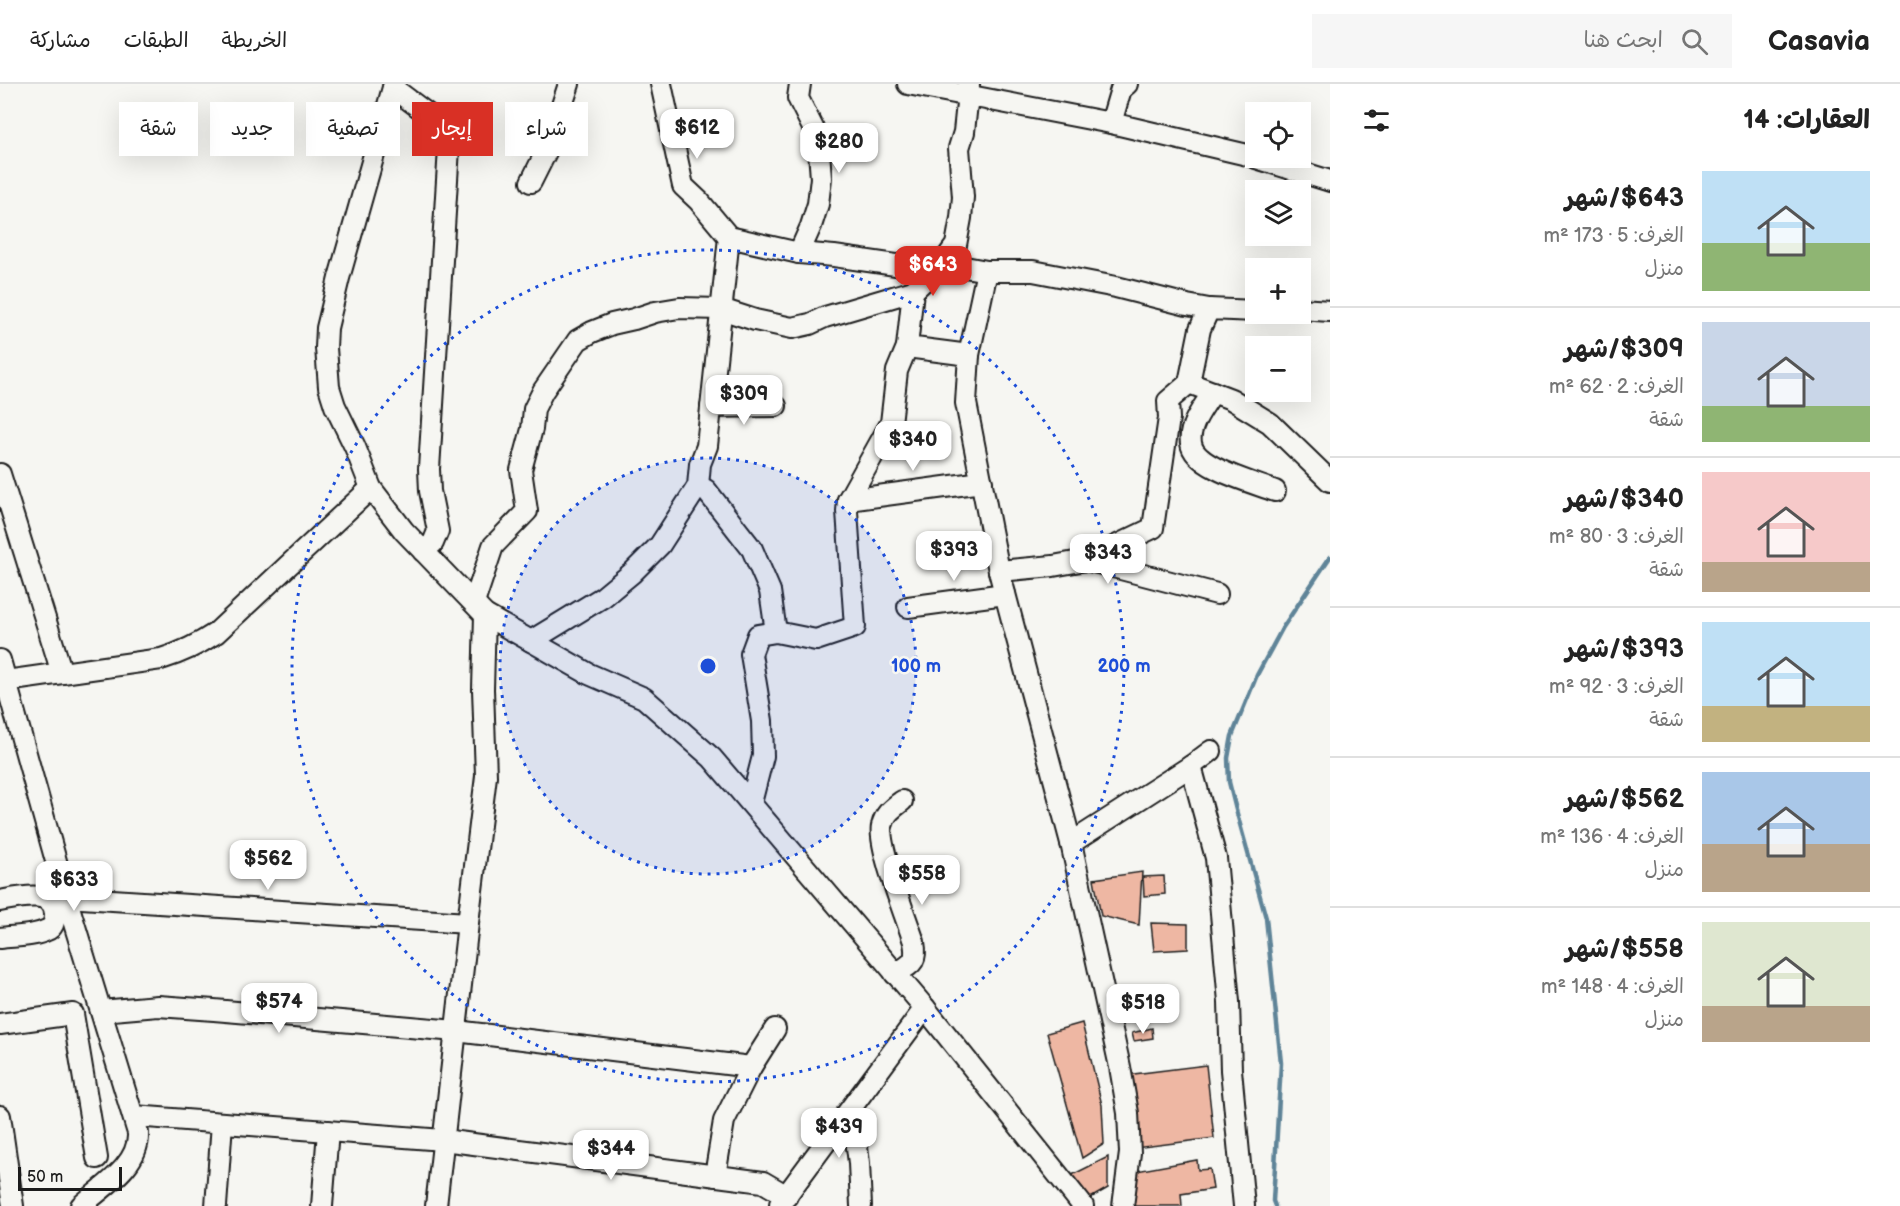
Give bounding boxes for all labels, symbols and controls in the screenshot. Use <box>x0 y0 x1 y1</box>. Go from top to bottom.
search box <box>1312 14 1732 68</box>
icon: search <box>1678 25 1711 58</box>
text: Casavia <box>1768 25 1870 58</box>
text: ابحث هنا <box>1583 27 1663 54</box>
text: مشاركة <box>30 28 91 53</box>
text: الطبقات <box>124 28 189 53</box>
text: الخريطة <box>222 28 287 53</box>
chip: شقة <box>119 102 198 156</box>
chip: جديد <box>210 102 294 156</box>
chip: تصفية <box>306 102 400 156</box>
chip: إيجار <box>412 102 493 156</box>
chip: شراء <box>505 102 588 156</box>
map controls <box>1245 102 1311 402</box>
button: locate <box>1245 102 1311 168</box>
icon: filters <box>1360 104 1393 137</box>
text: العقارات: 14 <box>1743 105 1870 136</box>
pin: $612 <box>661 109 733 160</box>
text: $612 <box>674 116 720 140</box>
pin: $280 <box>803 123 875 174</box>
text: $280 <box>814 130 864 154</box>
button: layers <box>1245 180 1311 246</box>
text: $643/شهر <box>1565 183 1684 214</box>
icon: home <box>1750 195 1822 267</box>
text: الغرف: 5 · 173 m² <box>1543 224 1684 248</box>
pin: $643 <box>897 246 969 297</box>
text: $643 <box>909 253 957 277</box>
text: منزل <box>1645 257 1684 281</box>
button: + <box>1245 258 1311 324</box>
text: $309/شهر <box>1565 334 1684 365</box>
button: − <box>1245 336 1311 402</box>
icon: home <box>1750 346 1822 418</box>
pin: $309 <box>708 375 780 426</box>
text: الغرف: 2 · 62 m² <box>1549 375 1684 399</box>
text: $309 <box>719 382 769 406</box>
text: شقة <box>1649 408 1684 432</box>
pin: $340 <box>877 421 949 472</box>
text: $340 <box>888 428 938 452</box>
text: $340/شهر <box>1565 484 1684 515</box>
icon: home <box>1750 496 1822 568</box>
text: الغرف: 3 · 80 m² <box>1549 525 1684 549</box>
pin: $393 <box>918 531 990 582</box>
pin: $343 <box>1072 534 1144 585</box>
text: $393 <box>930 538 978 562</box>
text: $343 <box>1084 541 1132 565</box>
text: شقة <box>1649 558 1684 582</box>
text: $393/شهر <box>1566 634 1684 665</box>
icon: home <box>1750 646 1822 718</box>
centre of rings <box>698 656 718 676</box>
text: 100 m <box>891 656 941 677</box>
text: 200 m <box>1097 656 1151 677</box>
text: الغرف: 3 · 92 m² <box>1549 675 1684 699</box>
text: شقة <box>1649 708 1684 732</box>
text: $562/شهر <box>1565 784 1684 815</box>
icon: home <box>1750 796 1822 868</box>
text: الغرف: 4 · 136 m² <box>1540 825 1684 849</box>
pin: $562 <box>232 840 304 891</box>
text: $562 <box>244 847 292 871</box>
pin: $558 <box>886 855 958 906</box>
text: منزل <box>1645 858 1684 882</box>
pin: $633 <box>38 861 110 912</box>
text: $558 <box>898 862 946 886</box>
text: $633 <box>50 868 98 892</box>
text: $558/شهر <box>1566 934 1684 965</box>
icon: home <box>1750 946 1822 1018</box>
text: الغرف: 4 · 148 m² <box>1541 975 1684 999</box>
pin: $574 <box>243 983 315 1034</box>
pin: $518 <box>1107 984 1179 1035</box>
text: $574 <box>255 990 303 1014</box>
text: $518 <box>1120 991 1166 1015</box>
text: منزل <box>1645 1008 1684 1032</box>
pin: $439 <box>803 1108 875 1159</box>
text: $439 <box>815 1115 863 1139</box>
pin: $344 <box>575 1130 647 1181</box>
text: $344 <box>587 1137 635 1161</box>
scale bar <box>18 1164 122 1192</box>
text: 50 m <box>27 1168 63 1187</box>

